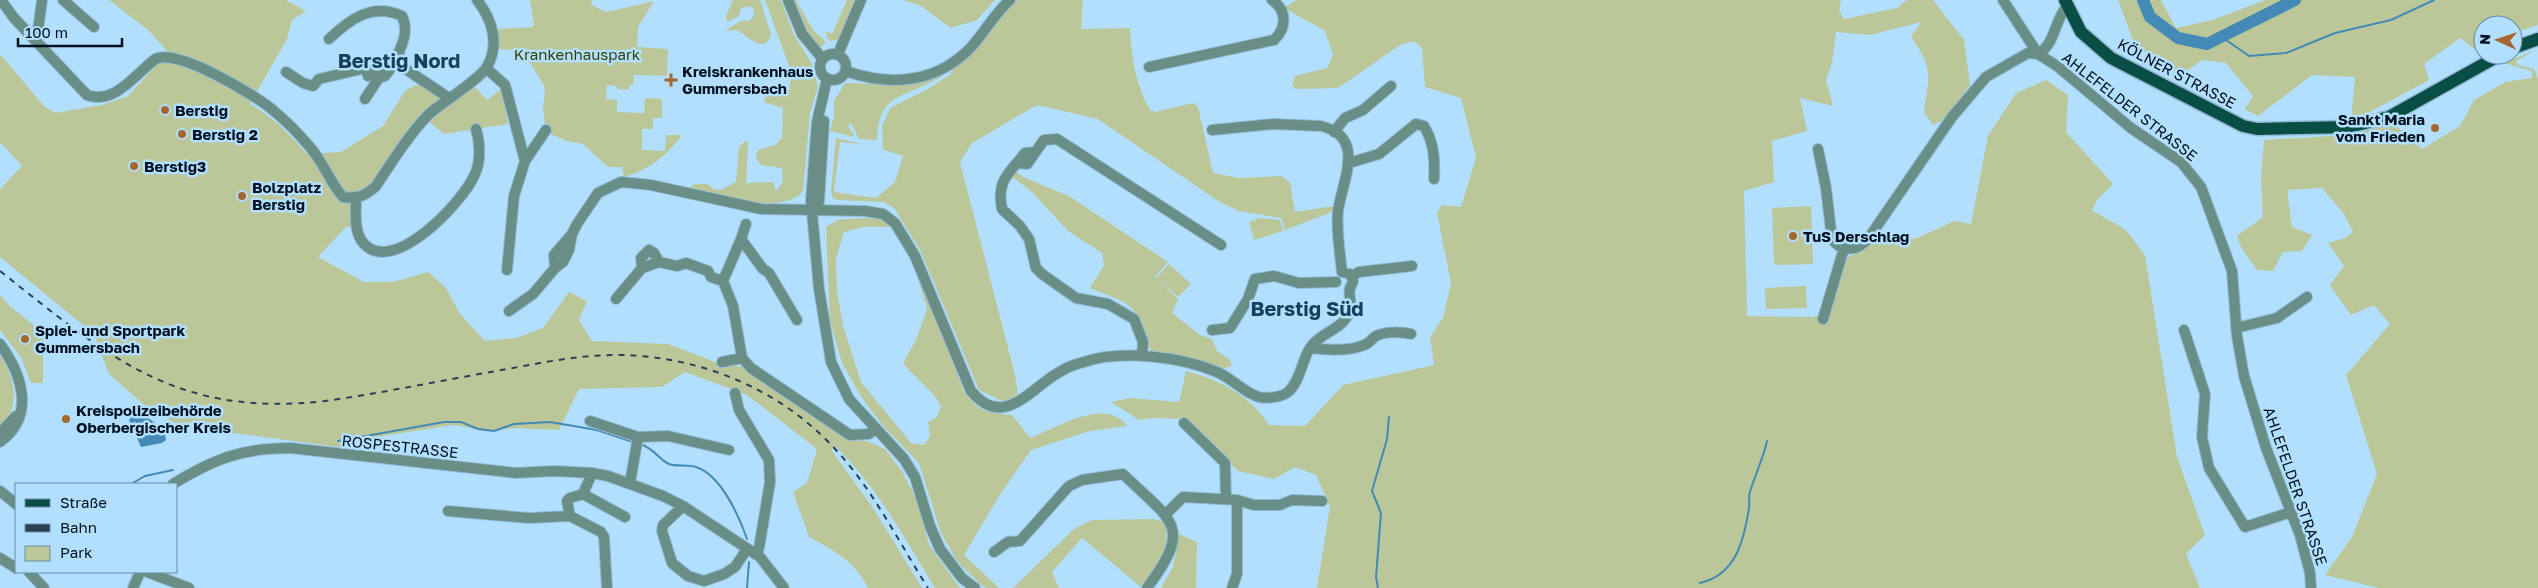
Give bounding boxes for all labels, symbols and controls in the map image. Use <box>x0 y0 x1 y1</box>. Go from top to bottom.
scale bar <box>18 15 121 47</box>
north arrow <box>2473 15 2523 65</box>
text: 100 m <box>25 23 68 41</box>
street label: KÖLNER STRASSE <box>2115 34 2239 112</box>
text: N <box>2476 34 2493 45</box>
park label: Krankenhauspark <box>514 45 641 63</box>
district label: Berstig Nord <box>338 48 460 72</box>
street label: AHLEFELDER STRASSE <box>2059 48 2201 164</box>
place label: Kreiskrankenhaus Gummersbach <box>682 62 813 97</box>
marker: Kreiskrankenhaus Gummersbach <box>664 73 678 87</box>
place label: Berstig <box>175 101 228 119</box>
marker: Berstig <box>159 104 171 116</box>
place label: Sankt Maria vom Frieden <box>2336 110 2425 145</box>
marker: Sankt Maria vom Frieden <box>2429 122 2441 134</box>
place label: Berstig 2 <box>192 125 258 143</box>
marker: Berstig 2 <box>176 128 188 140</box>
place label: Berstig3 <box>144 157 206 175</box>
marker: Berstig3 <box>128 160 140 172</box>
place label: Bolzplatz Berstig <box>252 178 322 213</box>
marker: Bolzplatz Berstig <box>236 190 248 202</box>
place label: TuS Derschlag <box>1803 227 1909 245</box>
marker: TuS Derschlag <box>1787 230 1799 242</box>
district label: Berstig Süd <box>1250 296 1364 320</box>
place label: Spiel- und Sportpark Gummersbach <box>35 321 185 356</box>
marker: Spiel- und Sportpark Gummersbach <box>19 333 31 345</box>
place label: Kreispolizeibehörde Oberbergischer Kreis <box>76 401 231 436</box>
street label: AHLEFELDER STRASSE <box>2260 404 2332 568</box>
marker: Kreispolizeibehörde Oberbergischer Kreis <box>60 413 72 425</box>
street label: ROSPESTRASSE <box>341 431 459 461</box>
legend <box>15 483 178 573</box>
text: Straße <box>60 493 107 511</box>
text: Bahn <box>60 518 97 536</box>
text: Park <box>60 543 93 561</box>

